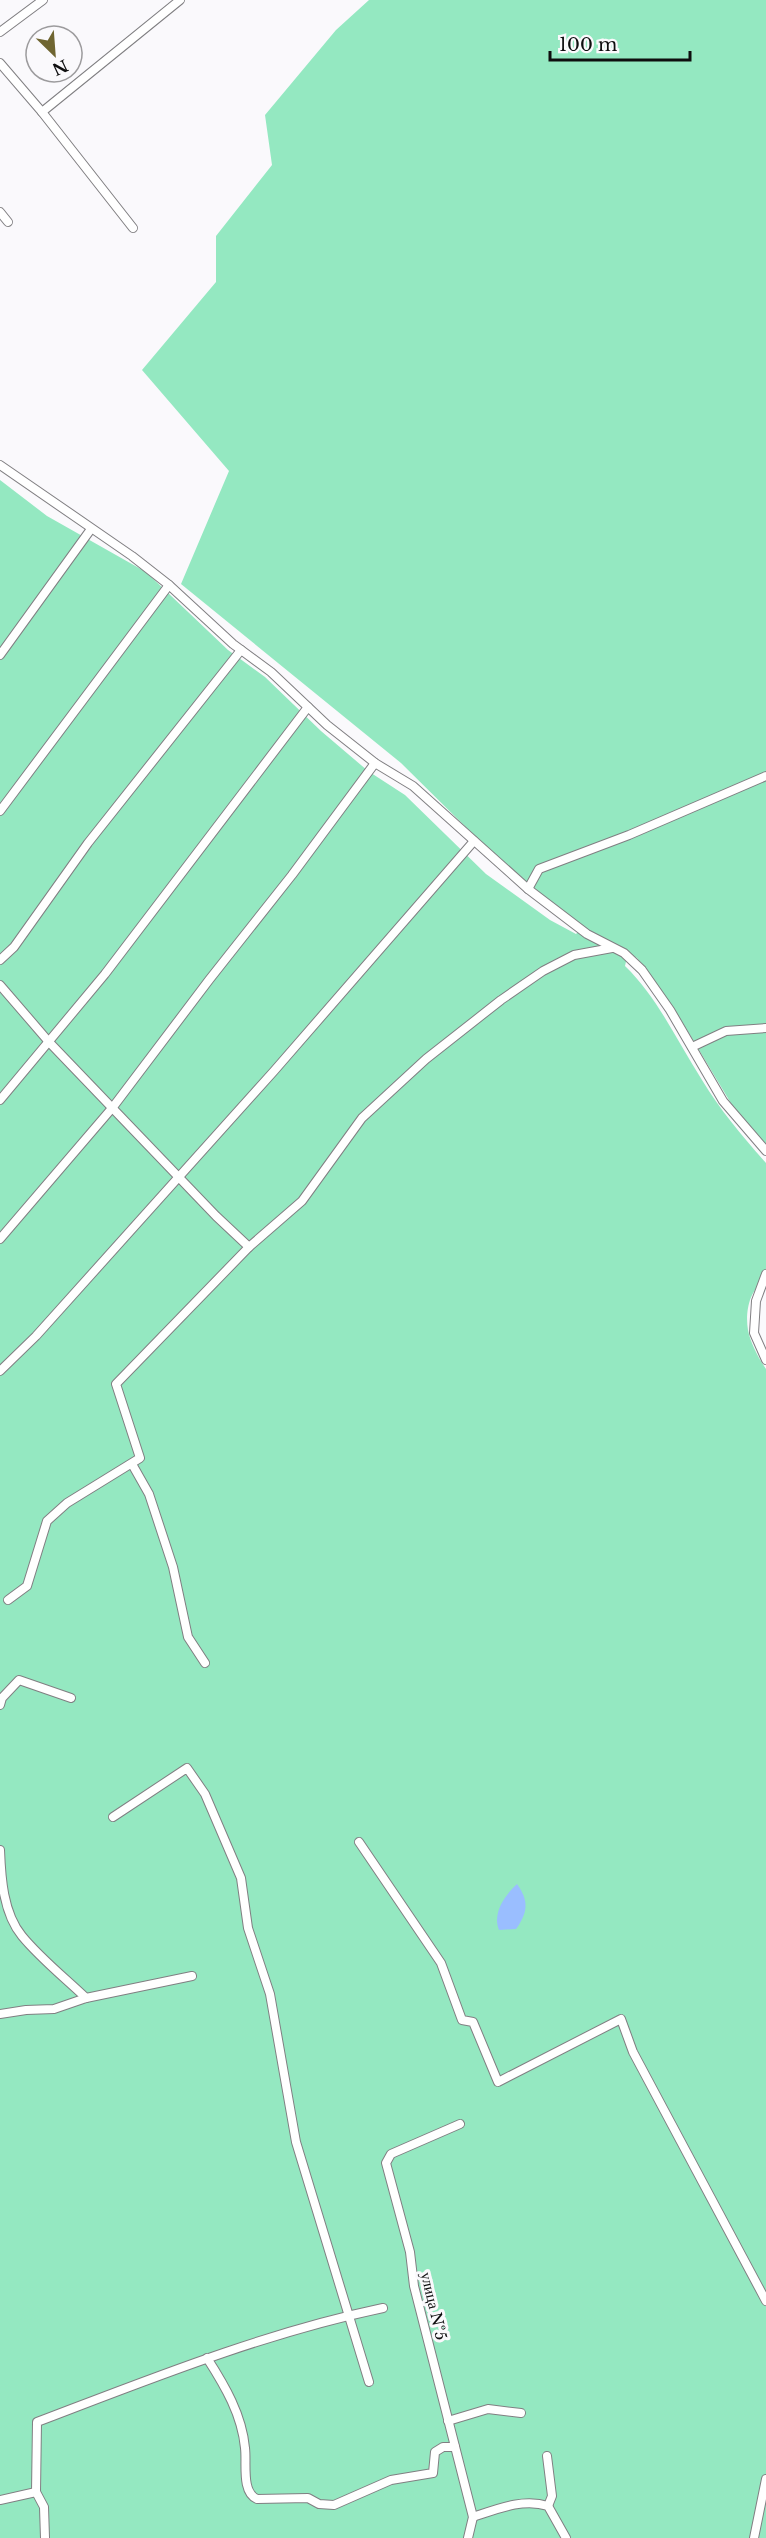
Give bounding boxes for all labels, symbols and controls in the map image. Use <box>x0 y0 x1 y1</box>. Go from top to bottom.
north arrow <box>24 24 84 84</box>
scale bar <box>550 24 690 62</box>
text: 100 m <box>559 34 617 56</box>
text: N <box>49 55 71 80</box>
street label: улица №5 <box>417 2270 451 2342</box>

